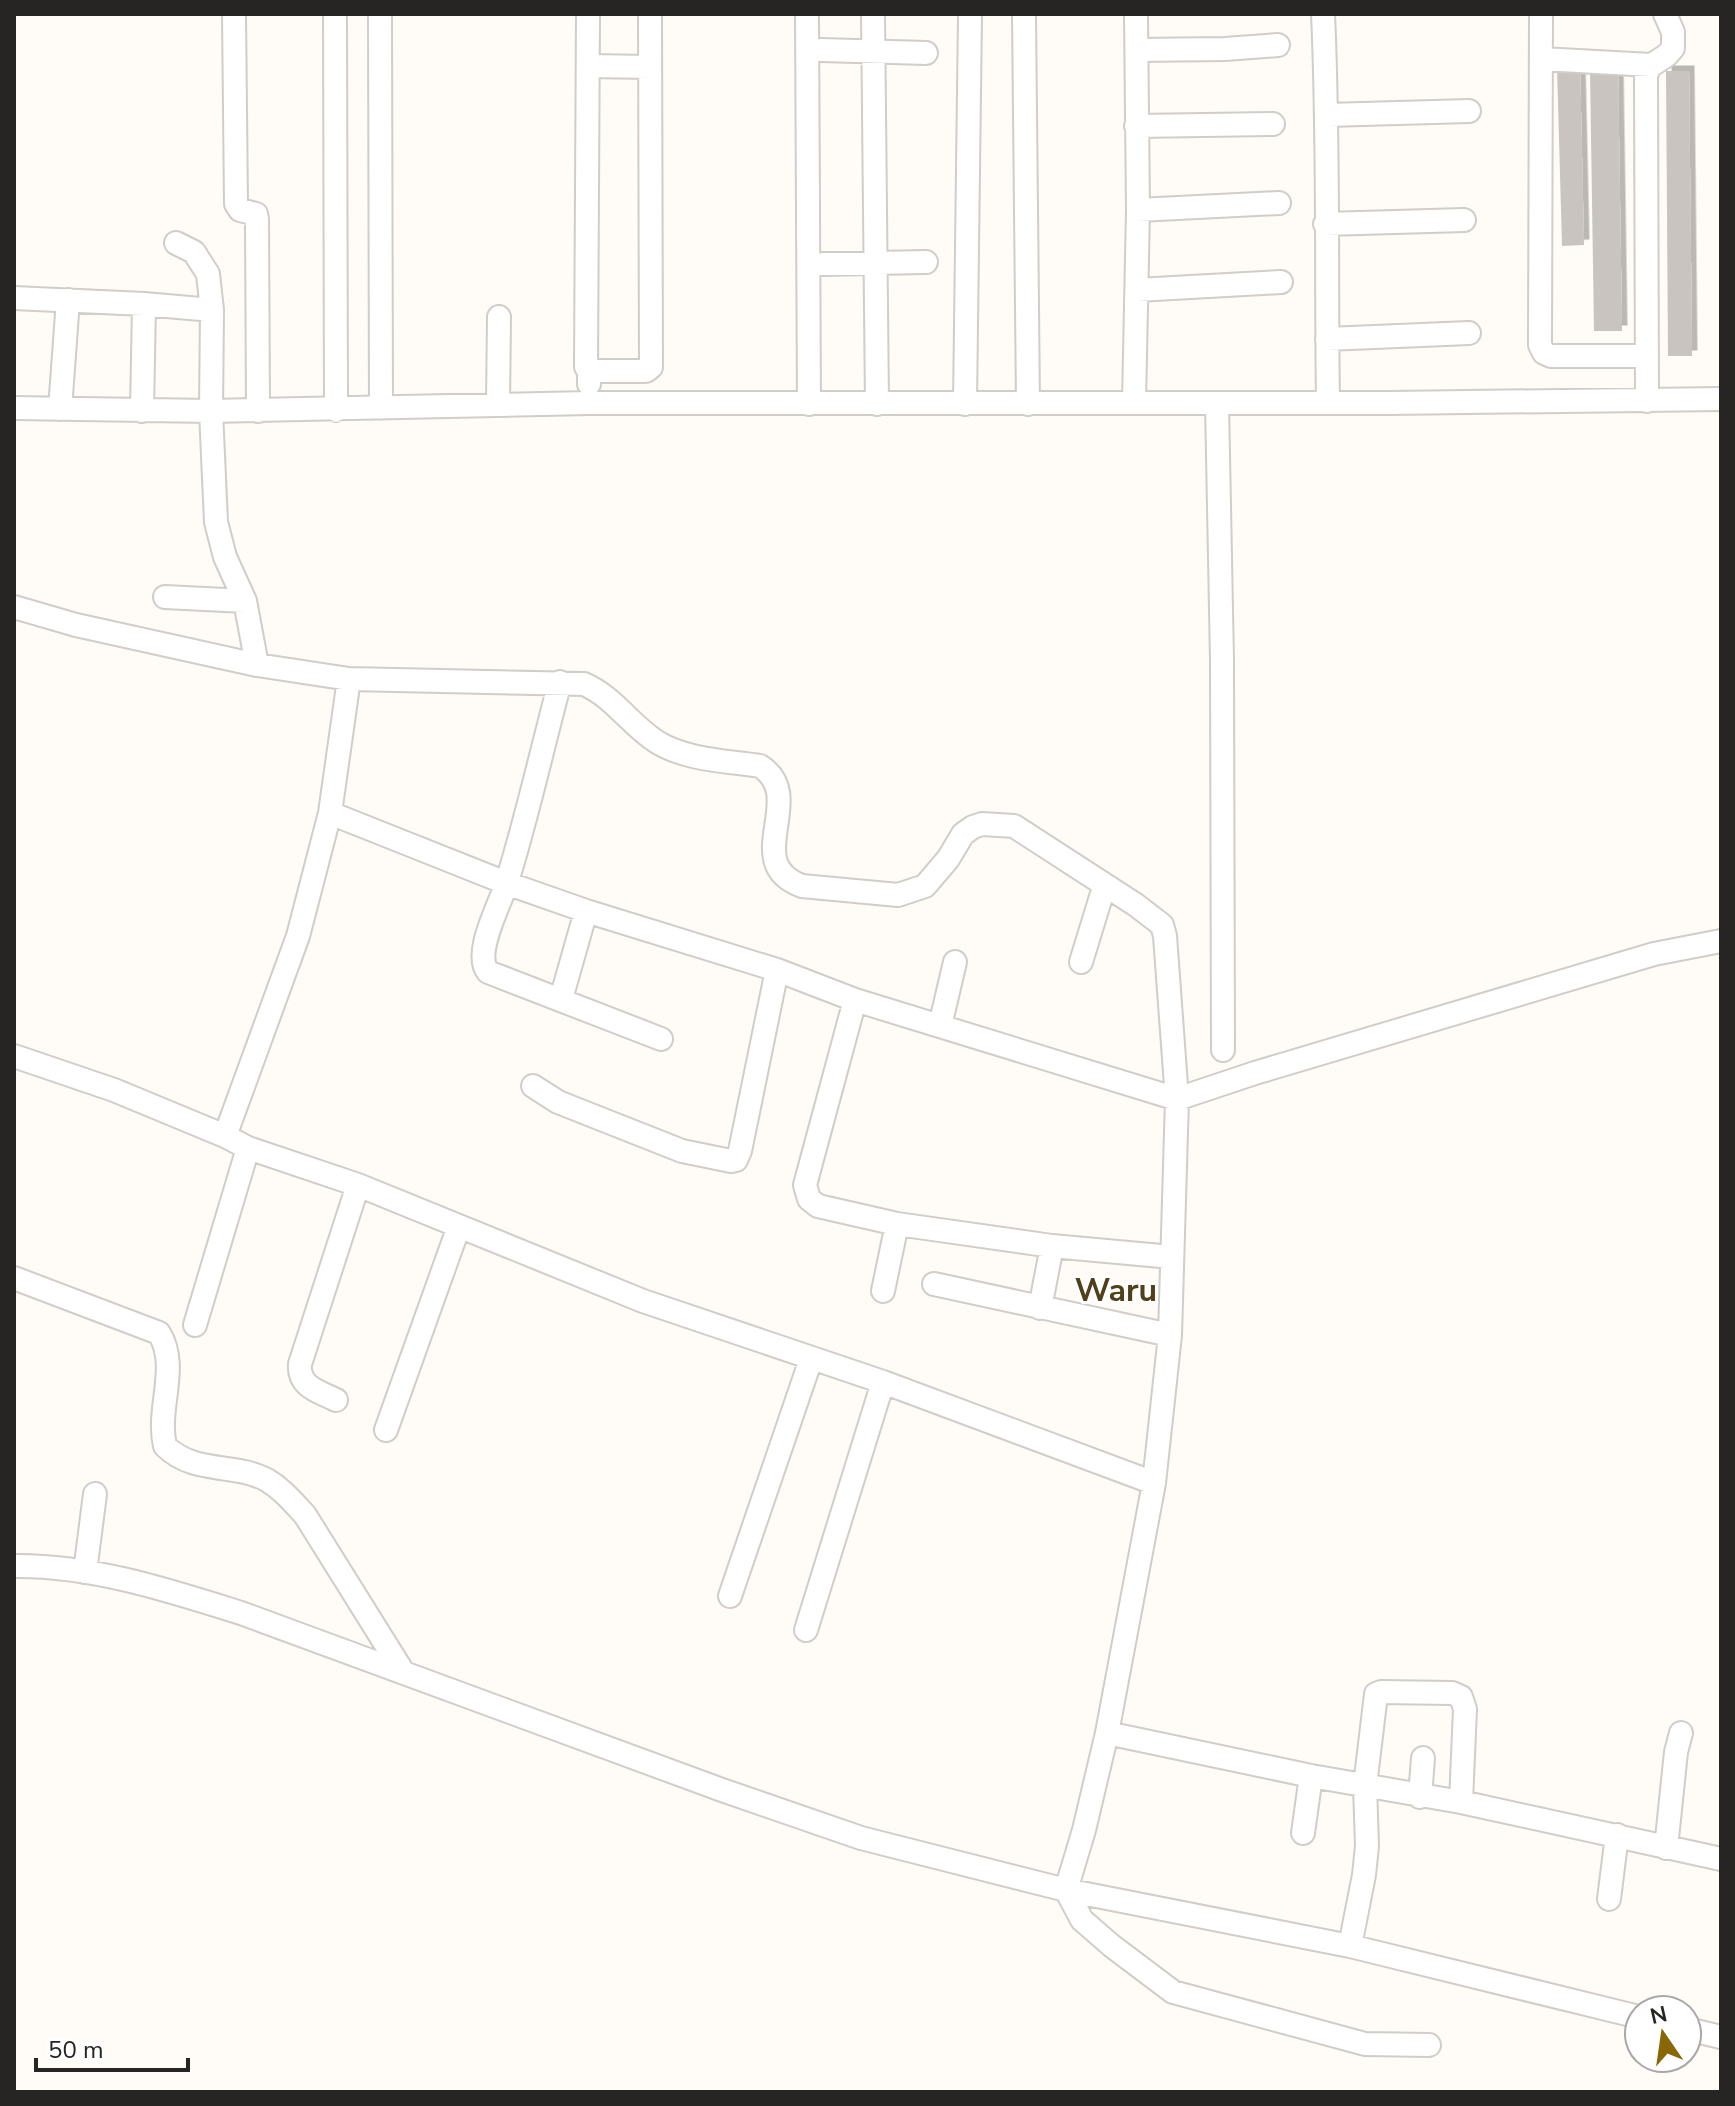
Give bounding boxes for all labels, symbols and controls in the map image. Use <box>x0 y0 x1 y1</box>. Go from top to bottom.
district label: Waru <box>1075 1269 1157 1312</box>
north arrow <box>1623 1994 1703 2074</box>
text: N <box>1647 1999 1670 2032</box>
scale bar <box>36 2022 188 2072</box>
text: 50 m <box>48 2034 104 2066</box>

